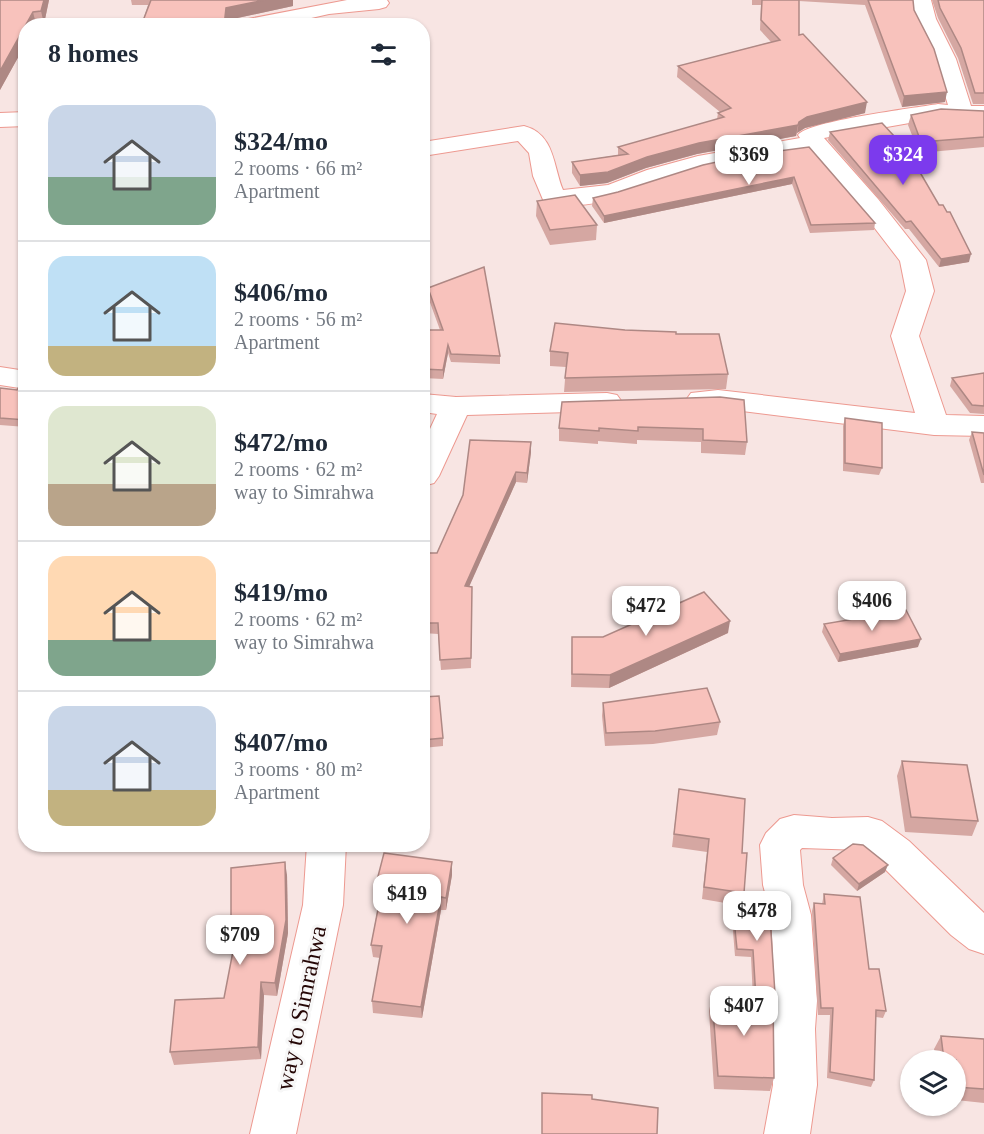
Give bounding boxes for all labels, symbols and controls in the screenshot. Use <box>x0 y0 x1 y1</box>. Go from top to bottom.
icon: filters <box>367 38 400 71</box>
text: 8 homes <box>48 39 138 68</box>
text: $324/mo <box>234 127 328 156</box>
icon: home <box>96 129 168 201</box>
pin: $369 <box>713 135 785 186</box>
pin: $324 <box>867 135 939 186</box>
text: $369 <box>729 143 769 165</box>
text: $324 <box>883 143 923 165</box>
text: 2 rooms · 66 m² <box>234 157 362 179</box>
text: Apartment <box>234 180 320 202</box>
text: $406/mo <box>234 278 328 307</box>
icon: home <box>96 280 168 352</box>
text: 2 rooms · 56 m² <box>234 308 362 330</box>
text: Apartment <box>234 331 320 353</box>
text: $472/mo <box>234 428 328 457</box>
icon: home <box>96 430 168 502</box>
text: 2 rooms · 62 m² <box>234 458 362 480</box>
text: way to Simrahwa <box>234 481 374 503</box>
text: $419/mo <box>234 578 328 607</box>
icon: home <box>96 580 168 652</box>
pin: $406 <box>836 581 908 632</box>
pin: $472 <box>610 586 682 637</box>
text: $406 <box>852 589 892 611</box>
text: $472 <box>626 594 666 616</box>
text: 2 rooms · 62 m² <box>234 608 362 630</box>
text: way to Simrahwa <box>234 631 374 653</box>
text: $407/mo <box>234 728 328 757</box>
icon: home <box>96 730 168 802</box>
text: 3 rooms · 80 m² <box>234 758 362 780</box>
text: Apartment <box>234 781 320 803</box>
pin: $419 <box>371 874 443 925</box>
text: $419 <box>387 882 427 904</box>
pin: $478 <box>721 891 793 942</box>
text: $478 <box>737 899 777 921</box>
pin: $709 <box>204 915 276 966</box>
text: $709 <box>220 923 260 945</box>
street label: way to Simrahwa <box>271 923 331 1093</box>
pin: $407 <box>708 986 780 1037</box>
text: $407 <box>724 994 764 1016</box>
map controls <box>900 1050 966 1116</box>
button: layers <box>900 1050 966 1116</box>

